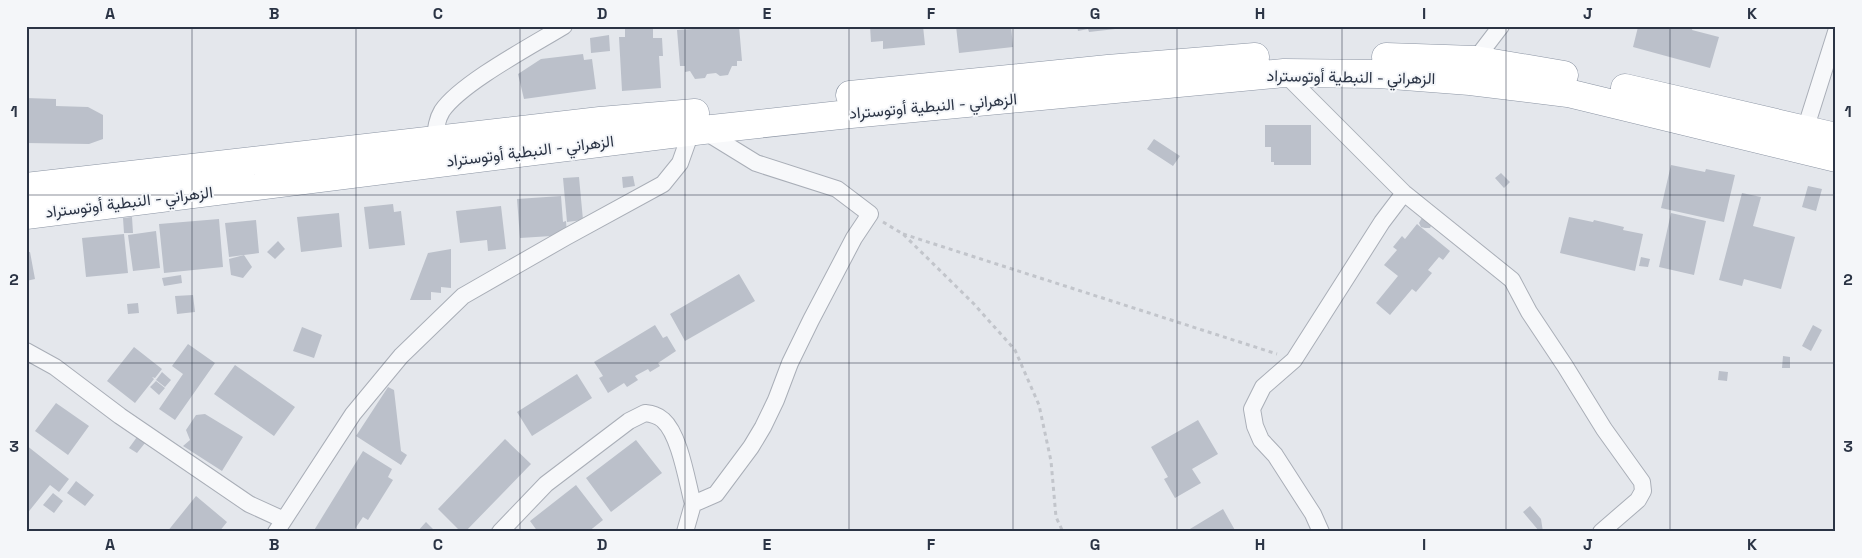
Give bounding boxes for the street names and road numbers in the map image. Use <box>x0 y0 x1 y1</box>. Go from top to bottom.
street label: الزهراني - النبطية أوتوستراد <box>1266 65 1435 92</box>
street label: الزهراني - النبطية أوتوستراد <box>848 88 1018 127</box>
street label: الزهراني - النبطية أوتوستراد <box>445 130 615 175</box>
street label: الزهراني - النبطية أوتوستراد <box>44 181 214 226</box>

